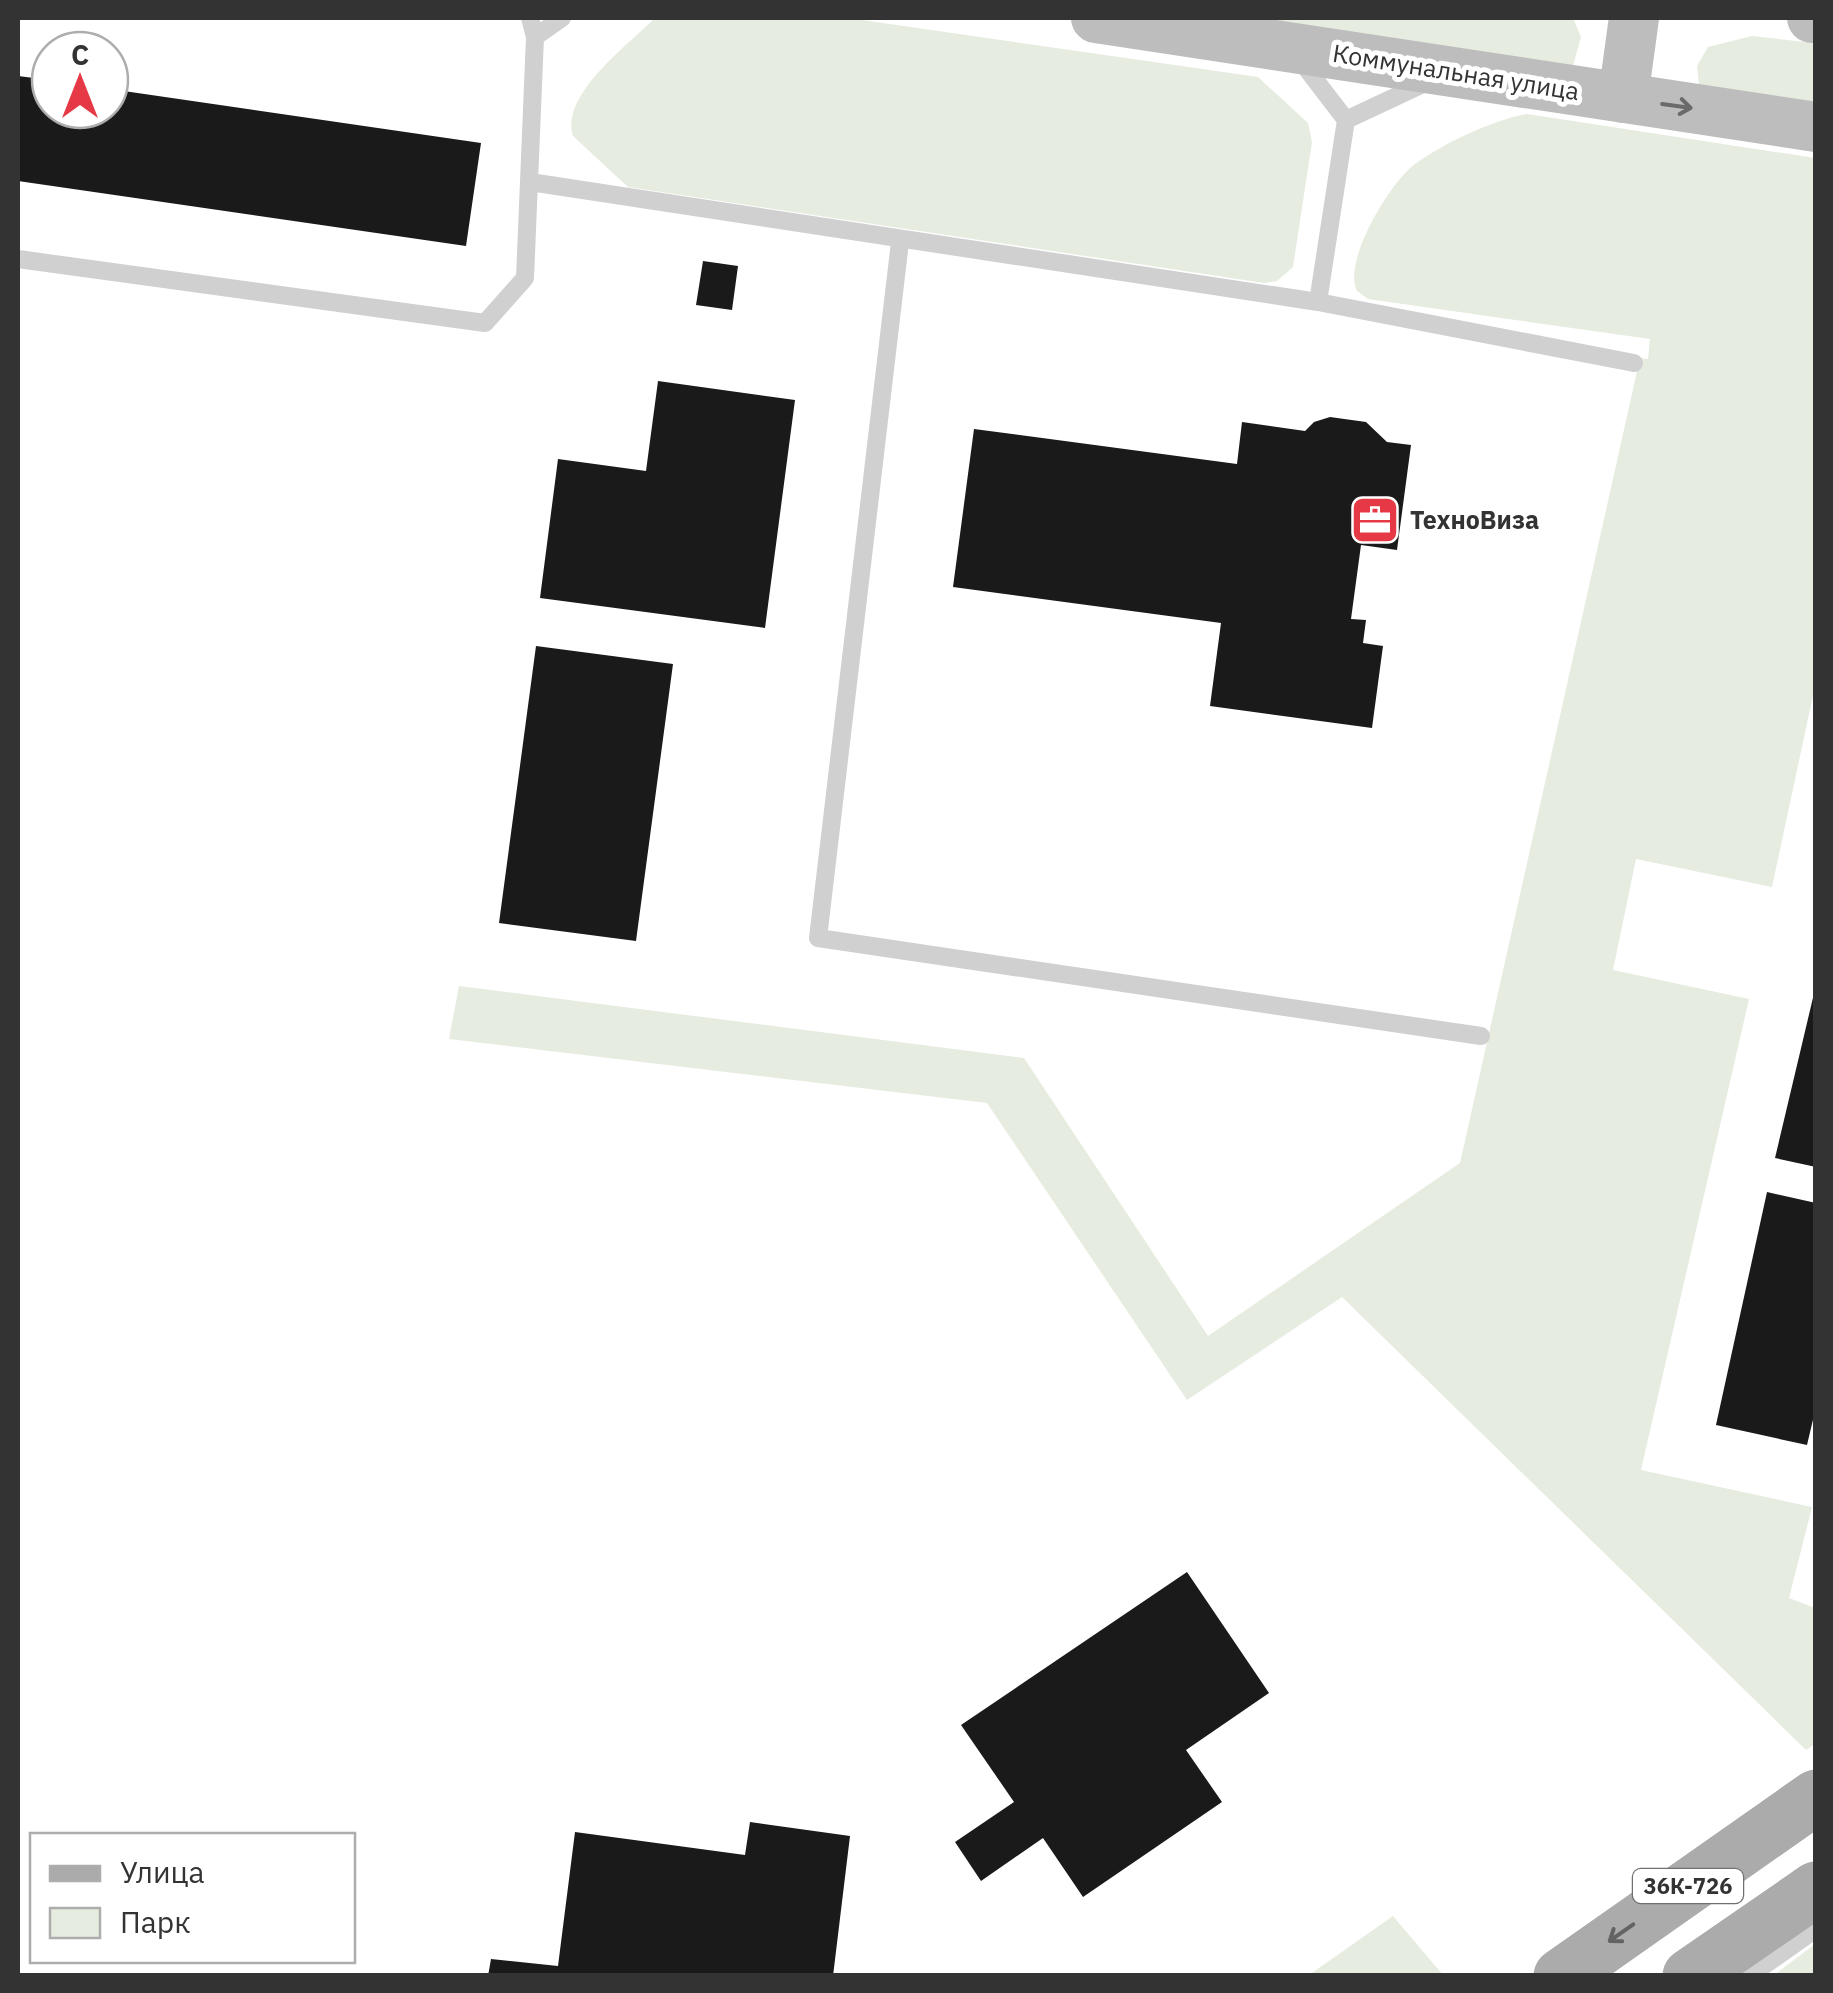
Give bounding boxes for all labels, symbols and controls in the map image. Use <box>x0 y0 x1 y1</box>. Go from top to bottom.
north arrow <box>30 30 130 130</box>
text: С <box>71 36 89 73</box>
street label: Коммунальная улица <box>1330 36 1582 107</box>
one-way arrow <box>1660 98 1693 116</box>
office icon: ТехноВиза <box>1349 494 1401 546</box>
place label: ТехноВиза <box>1410 503 1539 536</box>
legend <box>30 1833 355 1963</box>
text: Улица <box>120 1852 205 1891</box>
road number: 36К-726 <box>1633 1869 1743 1903</box>
text: Парк <box>120 1902 191 1941</box>
one-way arrow <box>1608 1922 1635 1943</box>

